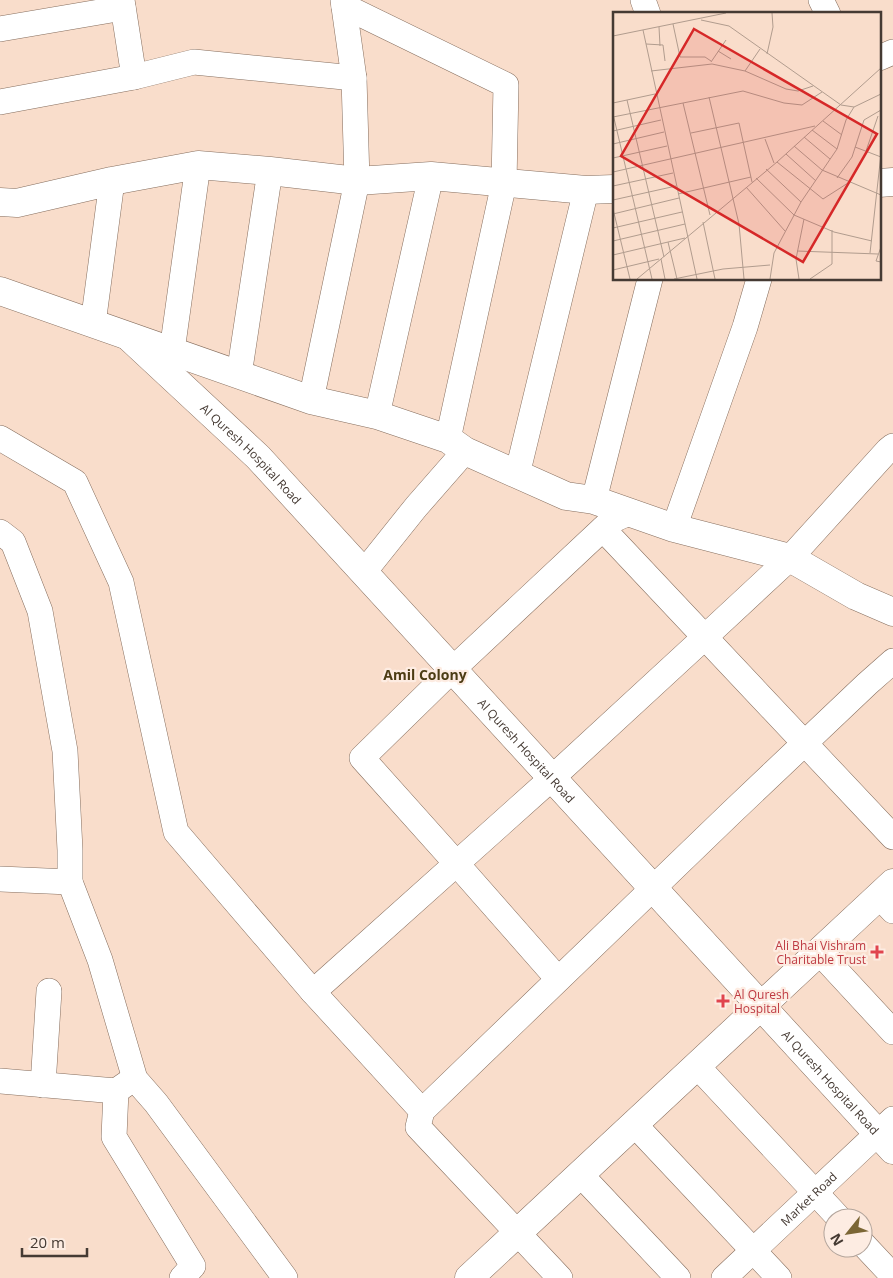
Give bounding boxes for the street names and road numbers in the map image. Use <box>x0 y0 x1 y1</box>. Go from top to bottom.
street label: Al Quresh Hospital Road <box>197 399 305 508</box>
street label: Al Quresh Hospital Road <box>474 694 579 806</box>
street label: Al Quresh Hospital Road <box>778 1026 883 1138</box>
street label: Market Road <box>777 1168 840 1229</box>

